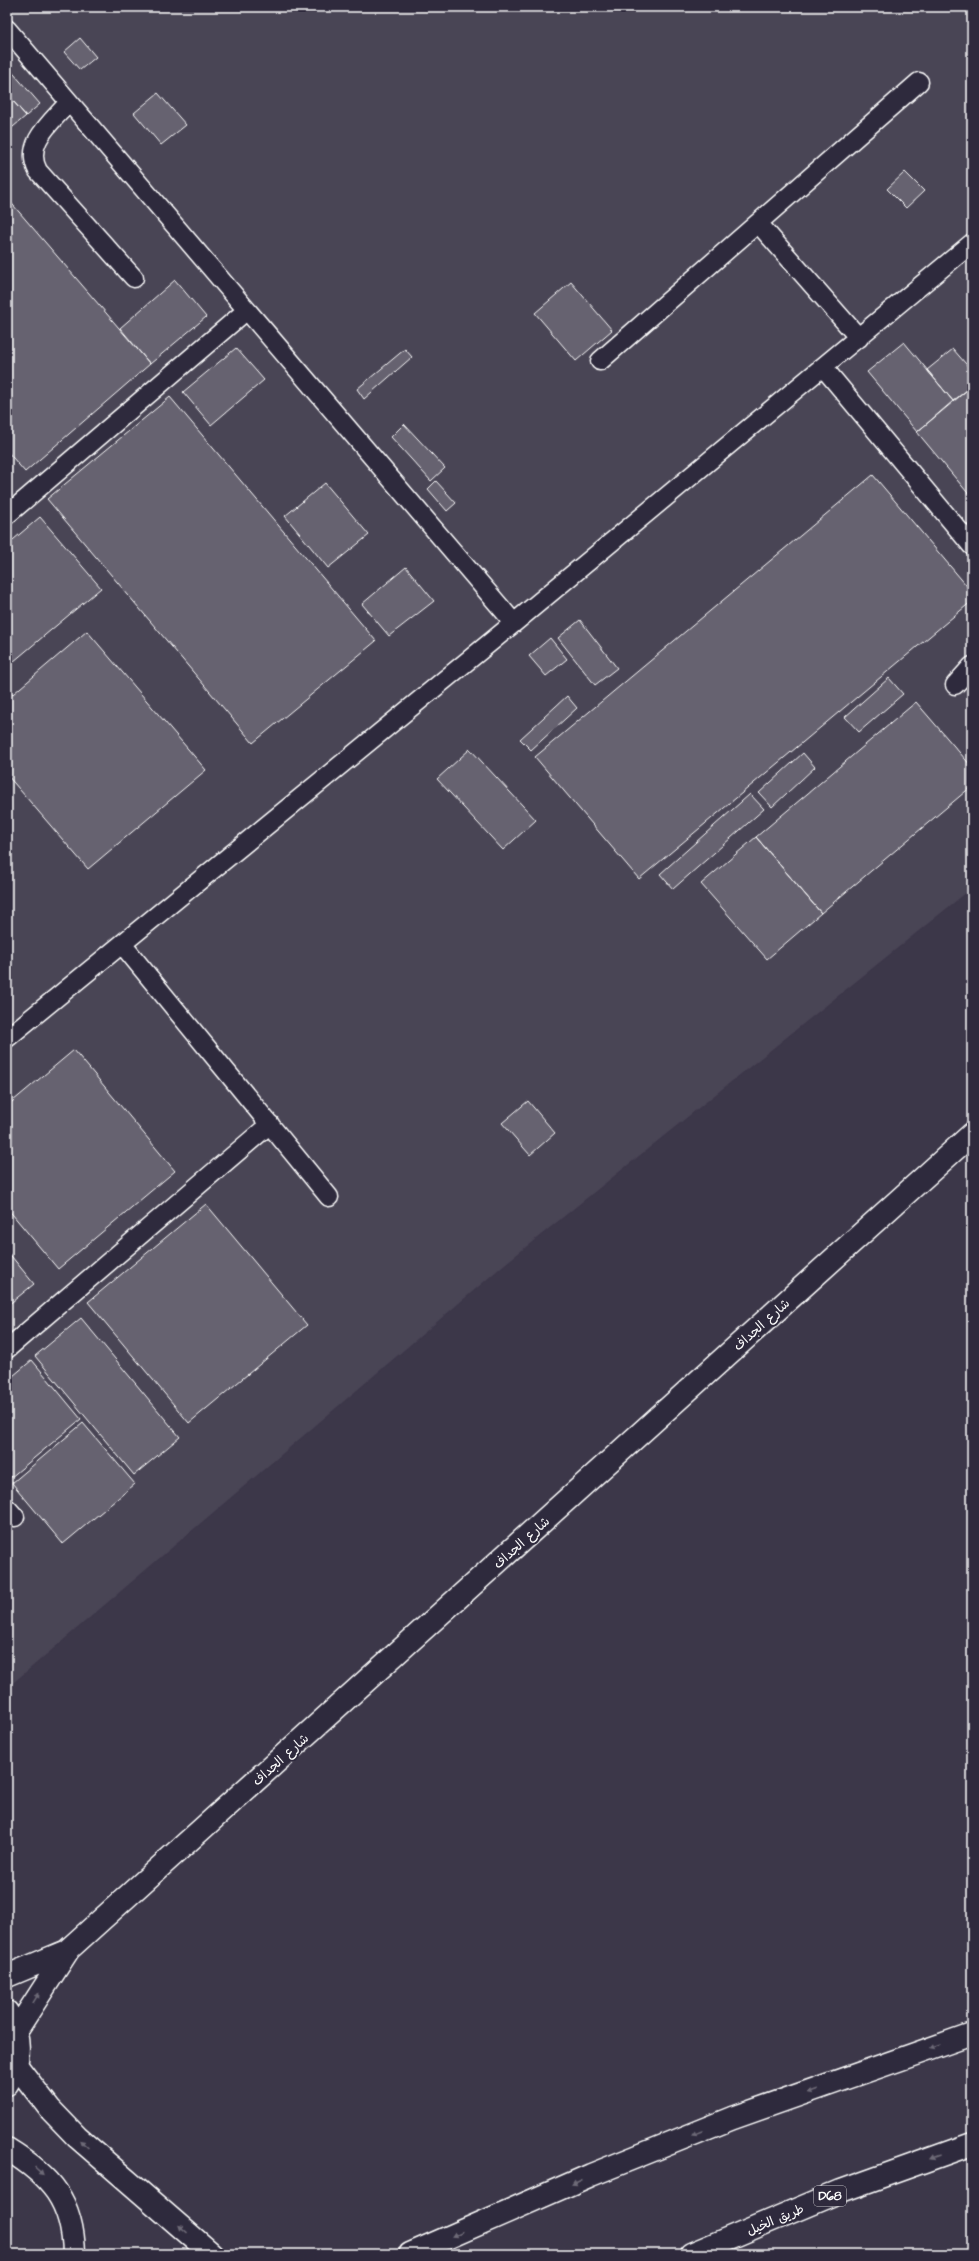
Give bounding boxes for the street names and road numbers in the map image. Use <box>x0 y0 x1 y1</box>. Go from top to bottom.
street label: شارع الجداف <box>730 1295 794 1355</box>
street label: شارع الجداف <box>490 1513 554 1573</box>
street label: شارع الجداف <box>249 1730 313 1790</box>
road number: D68 <box>814 2186 846 2206</box>
street label: طريق الخيل <box>744 2200 807 2240</box>

